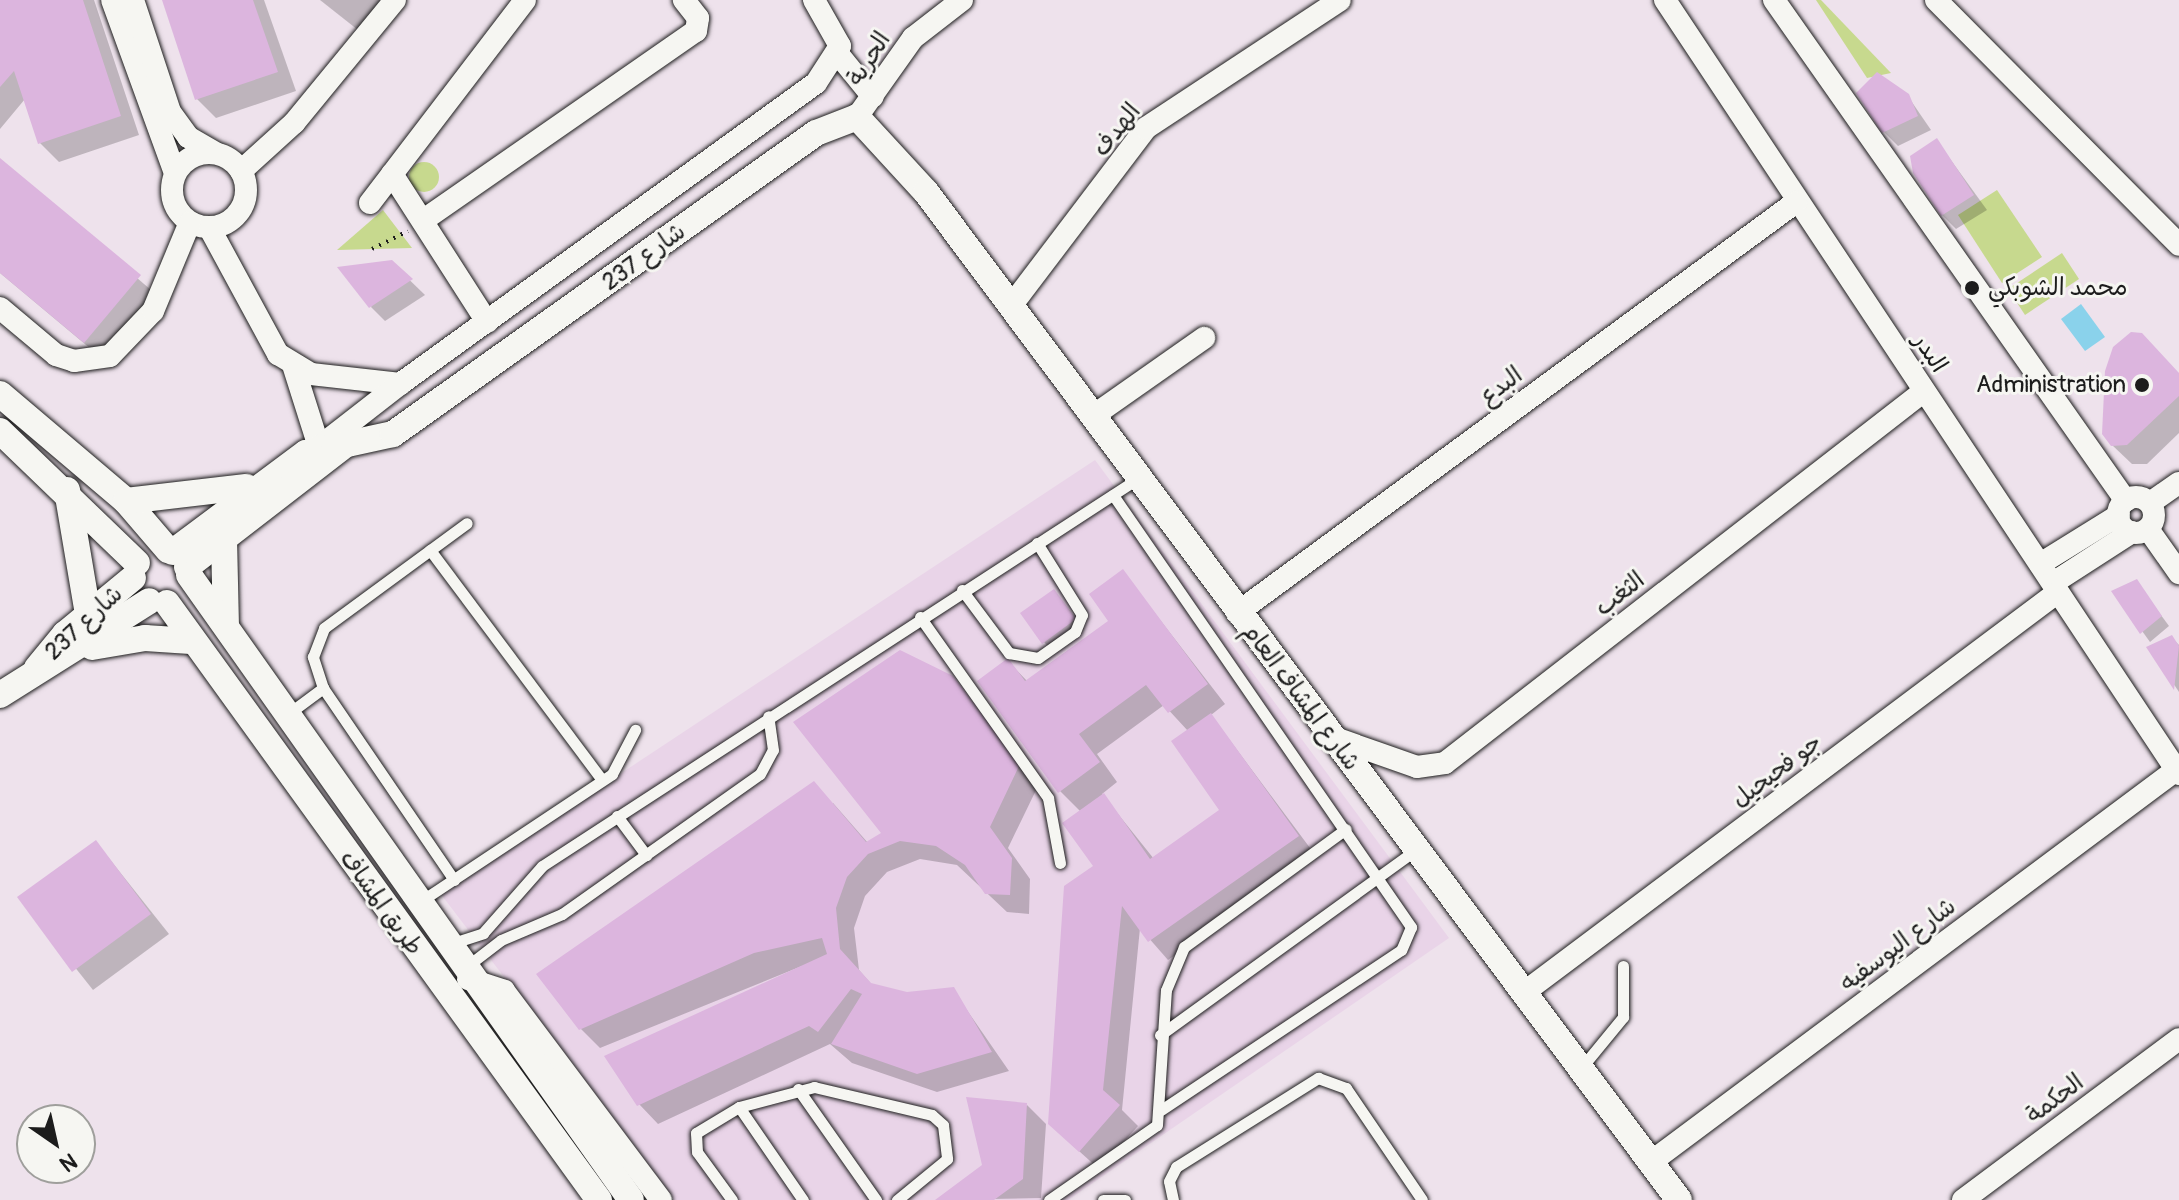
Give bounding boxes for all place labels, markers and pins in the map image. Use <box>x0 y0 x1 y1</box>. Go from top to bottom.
place label: محمد الشوبكي <box>1988 274 2128 302</box>
marker: محمد الشوبكي <box>1963 279 1981 297</box>
place label: Administration <box>1976 371 2126 399</box>
marker: Administration <box>2133 376 2151 394</box>

